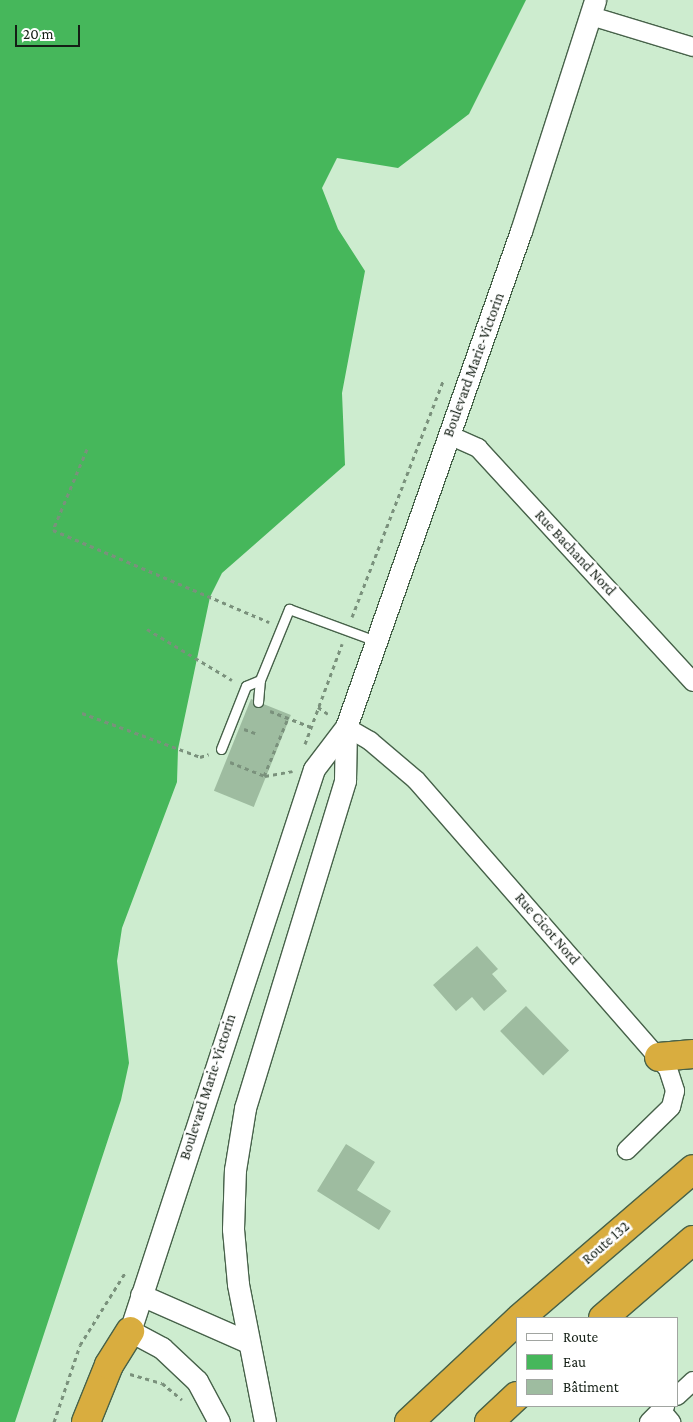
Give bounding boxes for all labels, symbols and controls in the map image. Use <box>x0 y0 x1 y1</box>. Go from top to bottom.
scale bar <box>18 15 82 47</box>
text: 20 m <box>23 26 54 42</box>
street label: Boulevard Marie-Victorin <box>440 290 508 440</box>
street label: Rue Bachand Nord <box>531 506 619 600</box>
street label: Rue Cicot Nord <box>511 889 583 969</box>
street label: Boulevard Marie-Victorin <box>176 1012 240 1162</box>
street label: Route 132 <box>579 1218 633 1268</box>
legend <box>516 1317 678 1407</box>
text: Route <box>563 1329 598 1345</box>
text: Eau <box>563 1354 586 1370</box>
text: Bâtiment <box>563 1379 619 1395</box>

